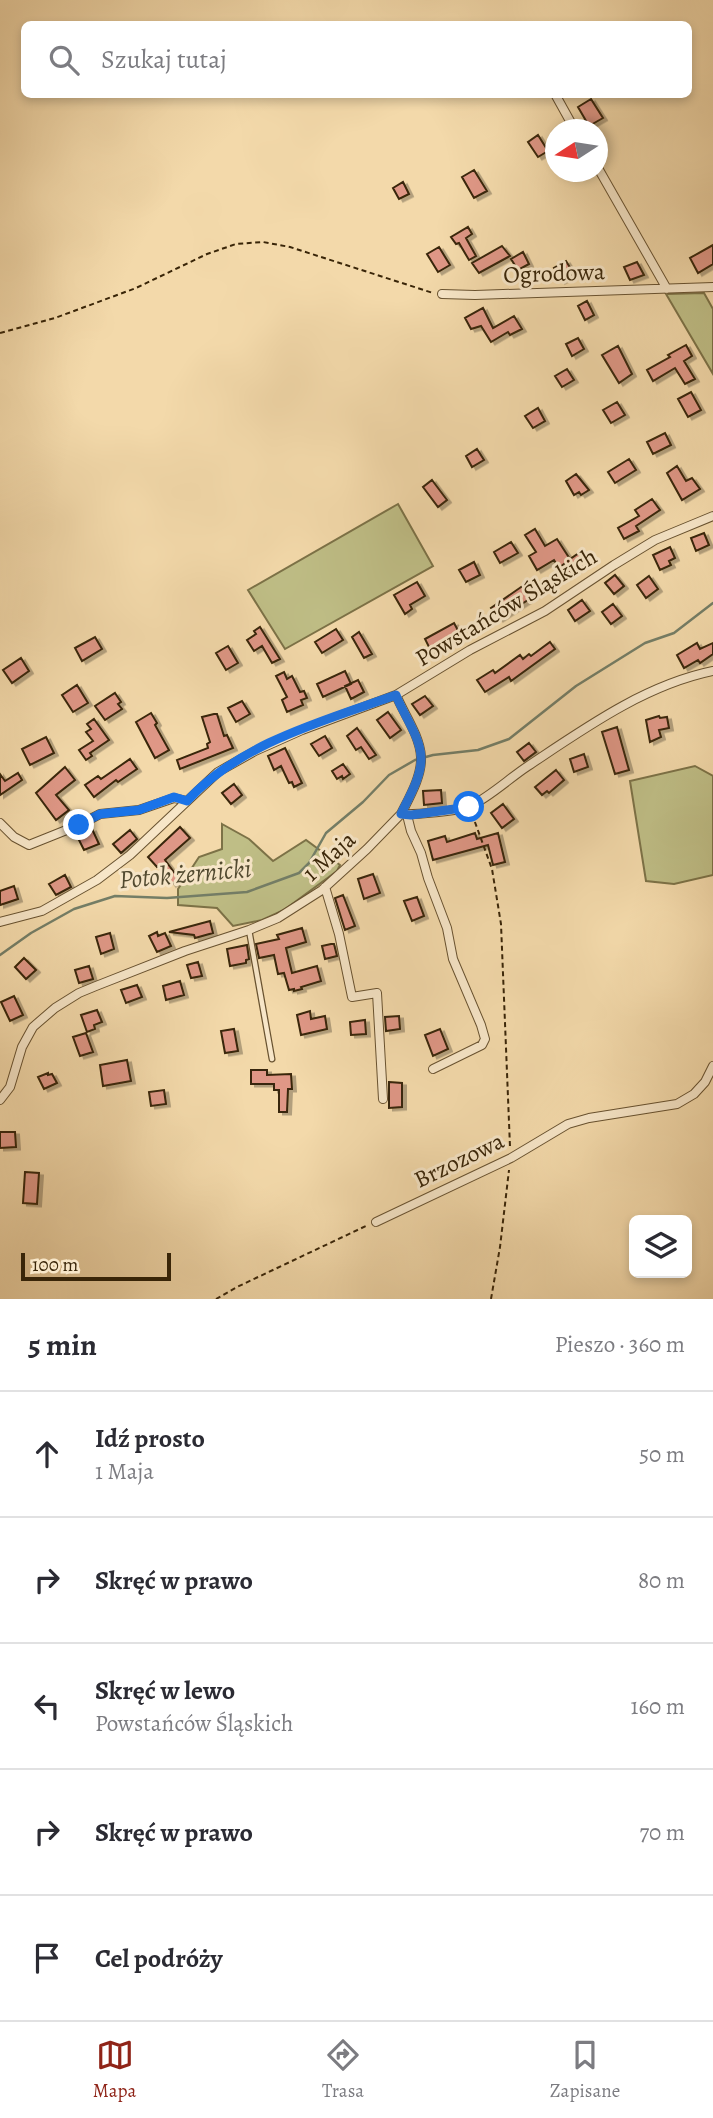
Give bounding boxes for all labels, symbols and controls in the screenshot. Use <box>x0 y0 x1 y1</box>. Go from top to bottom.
search box <box>21 21 692 98</box>
icon: search <box>45 41 83 79</box>
text: Szukaj tutaj <box>101 42 227 77</box>
north arrow <box>545 119 608 182</box>
street label: Ogrodowa <box>503 255 606 291</box>
street label: Powstańców Śląskich <box>409 540 603 674</box>
route start <box>453 791 484 822</box>
route end <box>63 809 94 840</box>
street label: 1 Maja <box>295 823 363 888</box>
water label: Potok żernicki <box>117 851 253 897</box>
street label: Brzozowa <box>409 1124 510 1196</box>
map controls <box>629 1215 692 1278</box>
button: layers <box>629 1215 692 1278</box>
scale bar <box>21 1250 172 1282</box>
text: 100 m <box>32 1252 78 1278</box>
text: 5 min <box>28 1325 97 1365</box>
text: Pieszo · 360 m <box>555 1329 685 1360</box>
text: Idź prosto <box>95 1421 205 1456</box>
icon: ahead <box>28 1435 66 1473</box>
text: 50 m <box>639 1439 685 1470</box>
text: 1 Maja <box>95 1456 154 1487</box>
icon: right <box>28 1561 66 1599</box>
text: Skręć w prawo <box>95 1563 253 1598</box>
text: 80 m <box>638 1565 685 1596</box>
text: Skręć w lewo <box>95 1673 235 1708</box>
icon: left <box>28 1687 66 1725</box>
text: 160 m <box>631 1691 685 1722</box>
text: Powstańców Śląskich <box>95 1708 293 1739</box>
icon: right <box>28 1813 66 1851</box>
text: Skręć w prawo <box>95 1815 253 1850</box>
text: 70 m <box>639 1817 685 1848</box>
icon: arrive <box>28 1939 66 1977</box>
text: Cel podróży <box>95 1941 223 1976</box>
tab: Mapa <box>93 2036 136 2104</box>
tab: Trasa <box>322 2036 364 2104</box>
tab: Zapisane <box>550 2036 620 2104</box>

